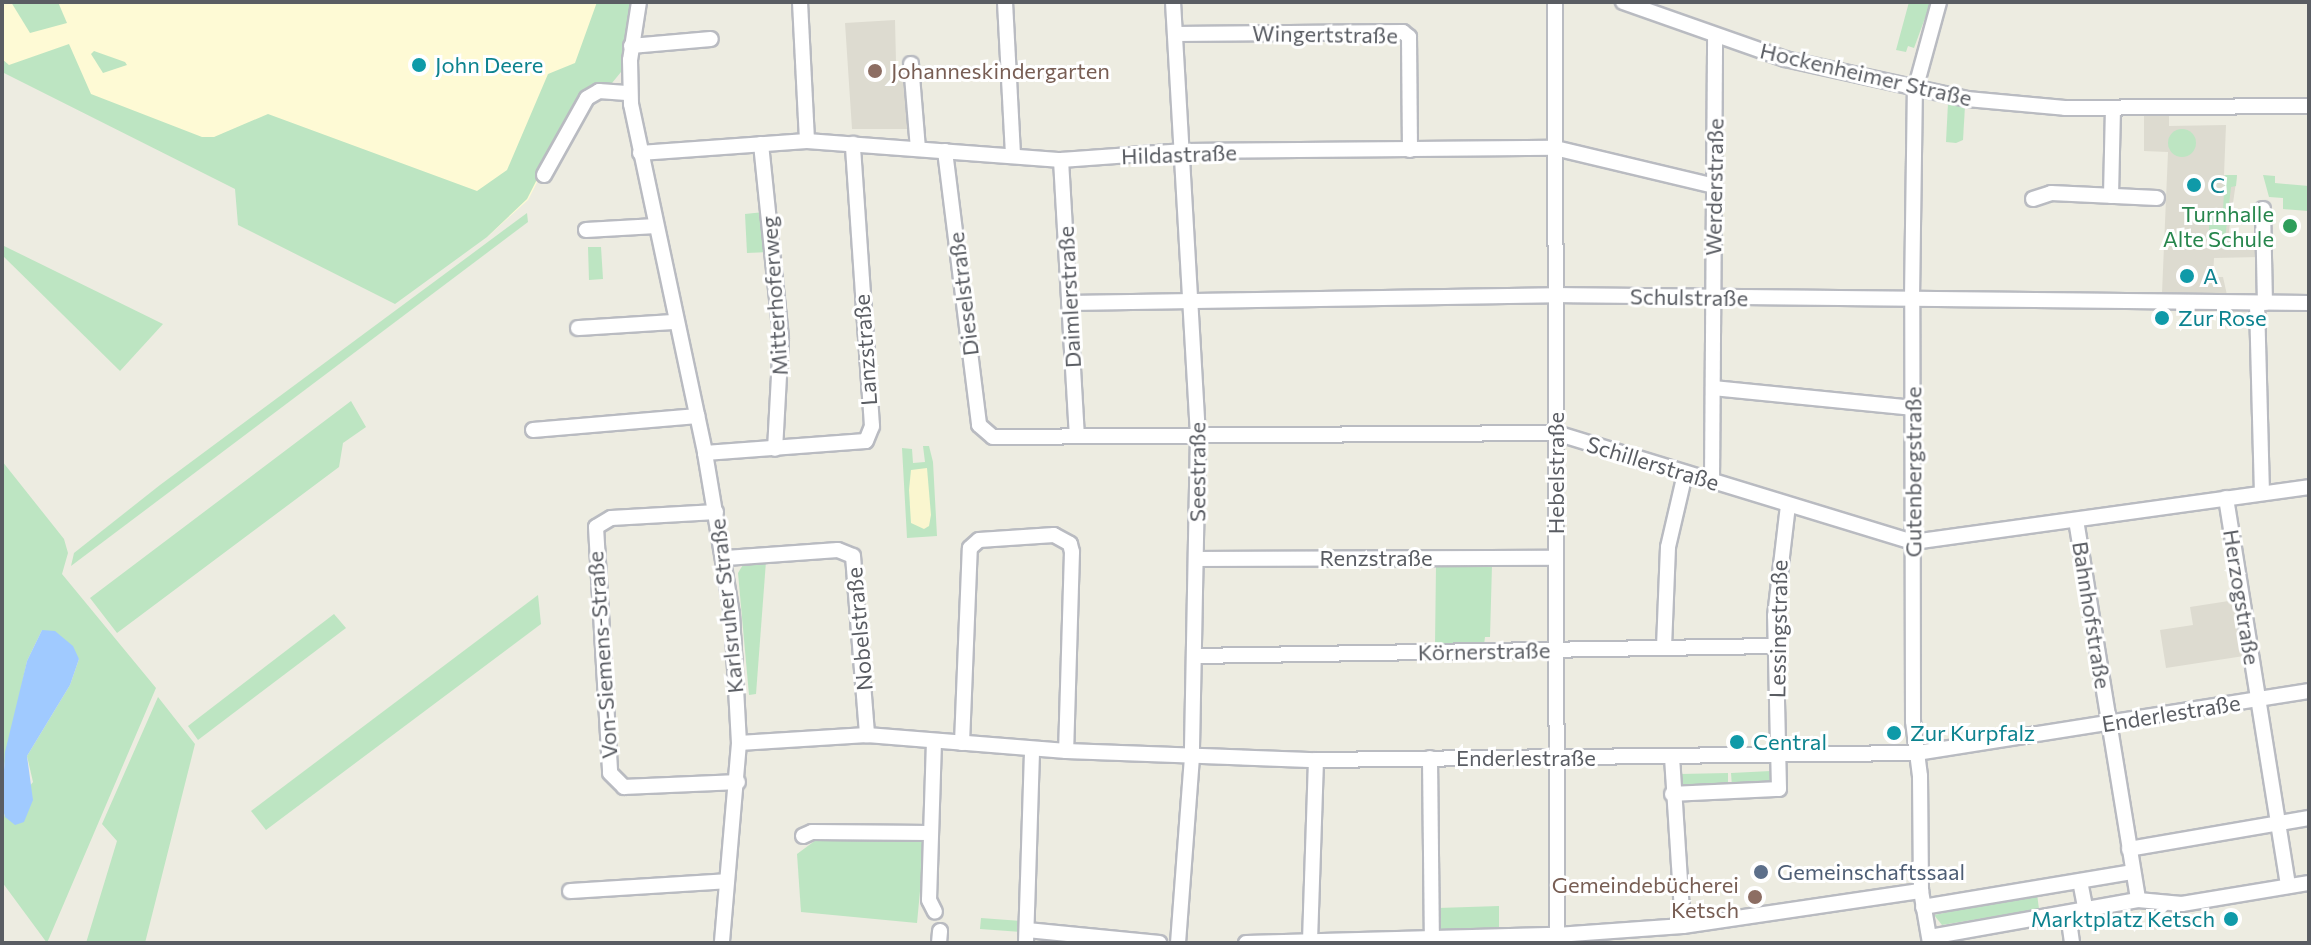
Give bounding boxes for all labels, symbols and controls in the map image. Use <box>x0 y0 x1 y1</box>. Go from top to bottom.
street label: Wingertstraße <box>1252 20 1398 48</box>
street label: Hockenheimer Straße <box>1758 37 1974 111</box>
place label: John Deere <box>435 52 543 78</box>
marker: John Deere <box>410 56 428 74</box>
place label: Johanneskindergarten <box>891 58 1110 84</box>
marker: Johanneskindergarten <box>866 62 884 80</box>
street label: Werderstraße <box>1700 118 1728 256</box>
street label: Hildastraße <box>1121 139 1237 169</box>
place label: C <box>2210 172 2225 198</box>
marker: C <box>2185 176 2203 194</box>
place label: Turnhalle Alte Schule <box>2163 200 2274 252</box>
street label: Mitterhoferweg <box>755 215 793 377</box>
marker: Turnhalle Alte Schule <box>2281 217 2299 235</box>
street label: Daimlerstraße <box>1052 225 1086 369</box>
street label: Dieselstraße <box>942 231 984 357</box>
place label: A <box>2203 263 2218 289</box>
marker: A <box>2178 267 2196 285</box>
street label: Schulstraße <box>1630 283 1748 311</box>
street label: Lanzstraße <box>848 293 882 407</box>
place label: Zur Rose <box>2178 305 2267 331</box>
marker: Zur Rose <box>2153 309 2171 327</box>
street label: Gutenbergstraße <box>1900 387 1926 557</box>
street label: Hebelstraße <box>1543 412 1569 534</box>
street label: Seestraße <box>1184 422 1210 522</box>
street label: Schillerstraße <box>1584 430 1722 496</box>
street label: Karlsruher Straße <box>704 517 748 695</box>
street label: Herzogstraße <box>2218 527 2266 667</box>
street label: Bahnhofstraße <box>2067 539 2117 691</box>
street label: Renzstraße <box>1319 545 1433 571</box>
street label: Von-Siemens-Straße <box>582 550 622 760</box>
street label: Lessingstraße <box>1764 560 1792 698</box>
street label: Nobelstraße <box>840 566 878 692</box>
street label: Körnerstraße <box>1418 637 1550 665</box>
street label: Enderlestraße <box>2100 689 2242 737</box>
place label: Zur Kurpfalz <box>1910 720 2035 746</box>
marker: Zur Kurpfalz <box>1885 724 1903 742</box>
place label: Central <box>1753 729 1827 755</box>
marker: Central <box>1728 733 1746 751</box>
street label: Enderlestraße <box>1456 745 1596 771</box>
place label: Gemeinschaftssaal <box>1777 859 1965 885</box>
marker: Gemeinschaftssaal <box>1752 863 1770 881</box>
place label: Gemeindebücherei Ketsch <box>1552 871 1739 922</box>
marker: Gemeindebücherei Ketsch <box>1746 888 1764 906</box>
place label: Marktplatz Ketsch <box>2031 906 2215 932</box>
marker: Marktplatz Ketsch <box>2222 910 2240 928</box>

